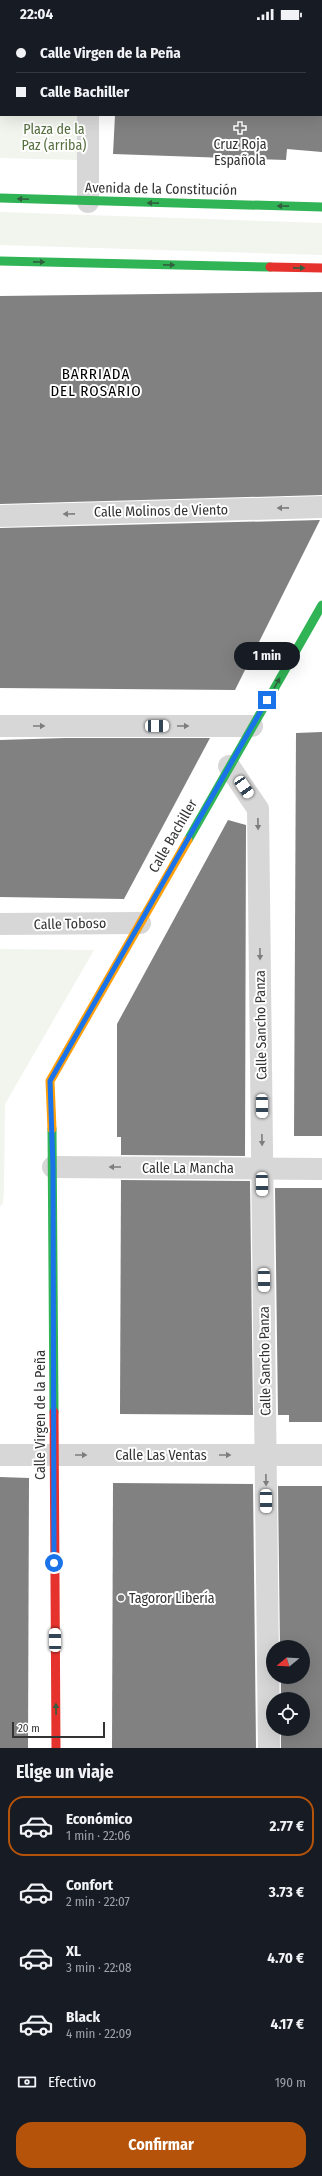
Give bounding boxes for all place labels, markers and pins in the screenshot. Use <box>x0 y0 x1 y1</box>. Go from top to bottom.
marker: Cruz Roja Española <box>234 122 246 134</box>
place label: Cruz Roja Española <box>213 136 267 169</box>
place label: Tagoror Libería <box>129 1590 215 1607</box>
marker: Tagoror Libería <box>116 1593 126 1603</box>

